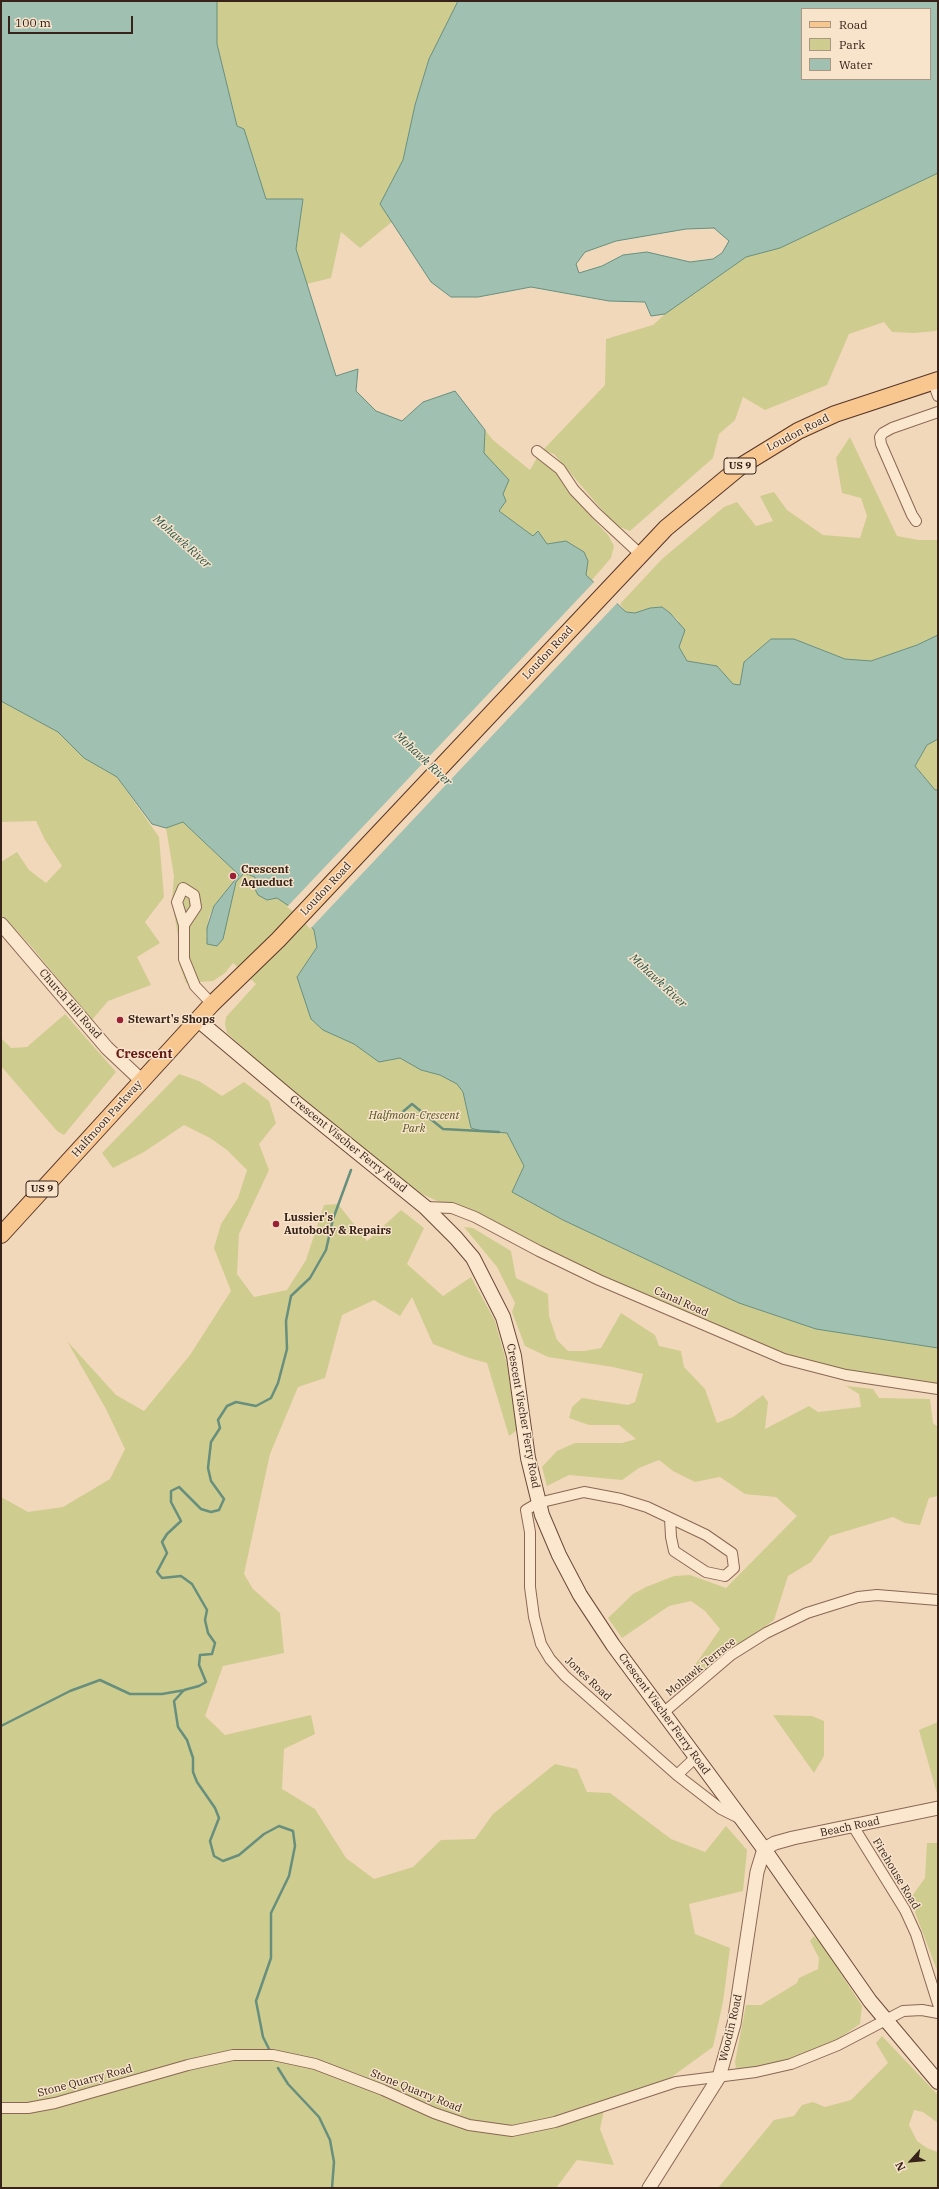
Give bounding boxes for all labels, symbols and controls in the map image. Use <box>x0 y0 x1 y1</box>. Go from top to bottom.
scale bar <box>10 8 135 34</box>
legend <box>801 8 931 80</box>
text: 100 m <box>15 15 51 30</box>
text: Road <box>839 17 868 32</box>
text: Park <box>839 37 865 52</box>
text: Water <box>839 57 872 72</box>
street label: Loudon Road <box>765 412 831 454</box>
road number: US 9 <box>724 458 756 474</box>
water label: Mohawk River <box>150 512 214 572</box>
street label: Loudon Road <box>520 624 576 682</box>
water label: Mohawk River <box>391 729 455 789</box>
street label: Loudon Road <box>298 860 354 918</box>
place label: Crescent Aqueduct <box>241 863 293 889</box>
marker: Crescent Aqueduct <box>228 871 238 881</box>
water label: Mohawk River <box>626 951 690 1011</box>
street label: Church Hill Road <box>36 966 104 1042</box>
place label: Stewart's Shops <box>128 1013 215 1027</box>
marker: Stewart's Shops <box>115 1015 125 1025</box>
district label: Crescent <box>116 1046 172 1062</box>
street label: Halfmoon Parkway <box>69 1078 145 1160</box>
street label: Crescent Vischer Ferry Road <box>287 1093 409 1195</box>
park label: Halfmoon-Crescent Park <box>369 1109 459 1135</box>
road number: US 9 <box>26 1181 58 1197</box>
place label: Lussier's Autobody & Repairs <box>284 1211 391 1237</box>
marker: Lussier's Autobody & Repairs <box>271 1219 281 1229</box>
street label: Canal Road <box>652 1284 710 1320</box>
street label: Crescent Vischer Ferry Road <box>504 1343 542 1489</box>
street label: Mohawk Terrace <box>663 1635 739 1699</box>
street label: Crescent Vischer Ferry Road <box>615 1651 713 1777</box>
street label: Jones Road <box>562 1654 614 1704</box>
street label: Beach Road <box>819 1814 881 1840</box>
street label: Firehouse Road <box>870 1836 922 1912</box>
street label: Woodin Road <box>717 1993 745 2063</box>
street label: Stone Quarry Road <box>36 2062 134 2100</box>
street label: Stone Quarry Road <box>368 2067 464 2115</box>
north arrow <box>891 2141 931 2181</box>
text: N <box>892 2159 909 2174</box>

